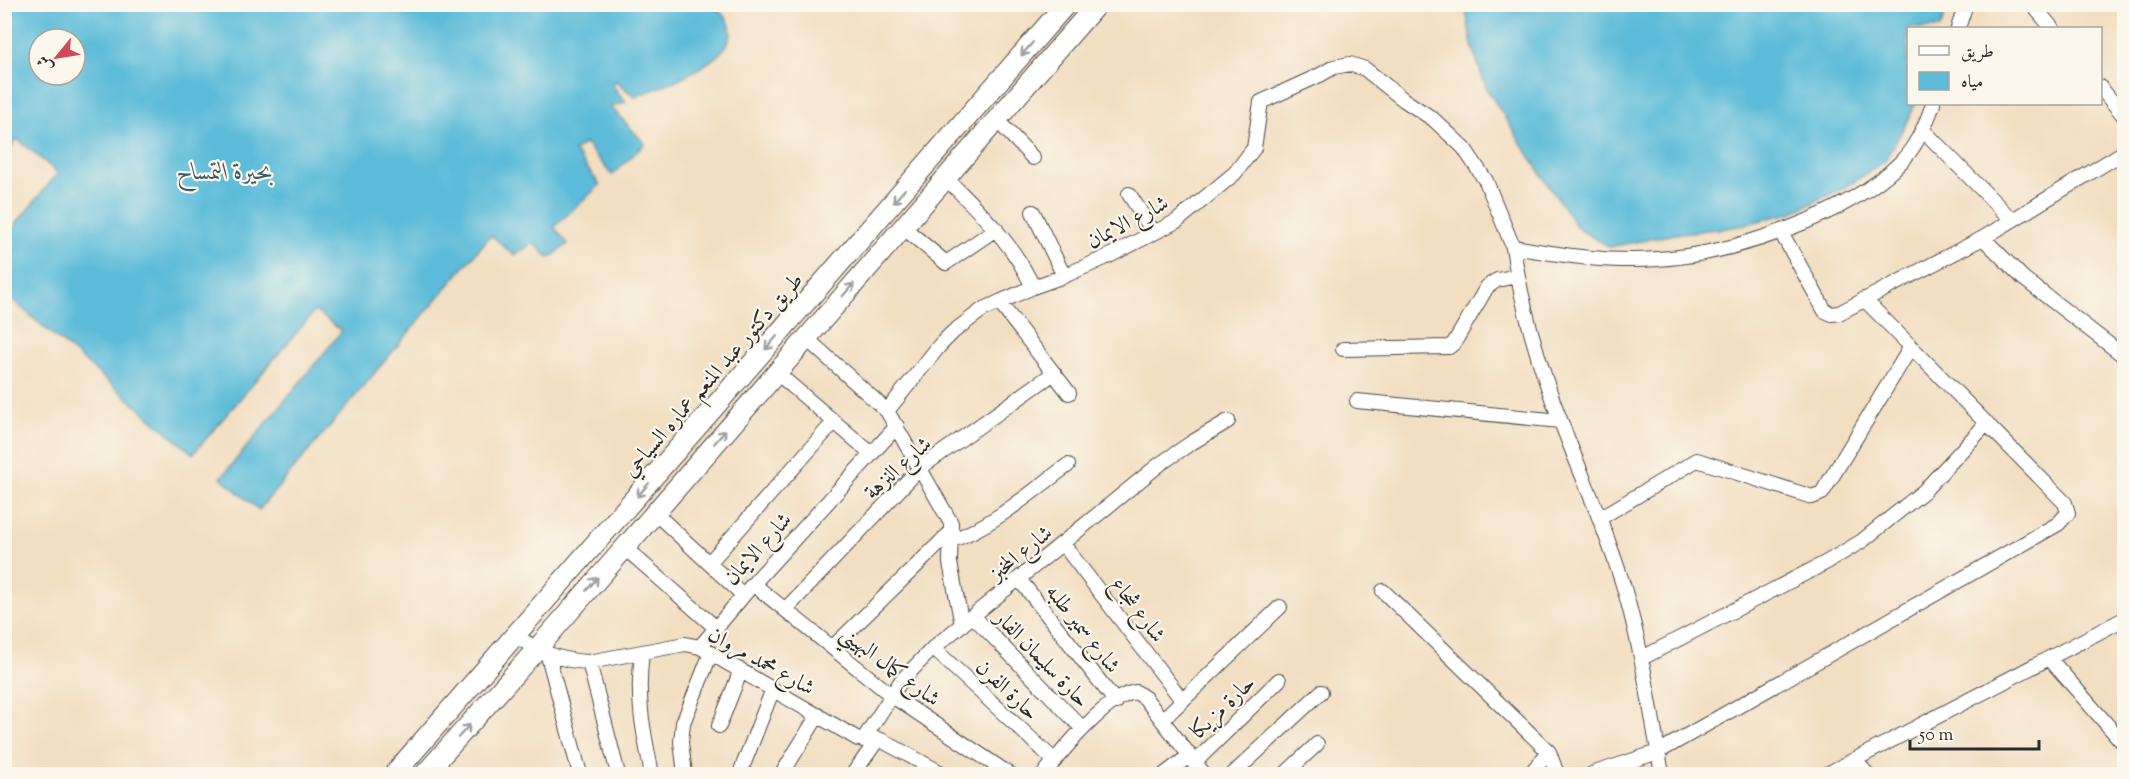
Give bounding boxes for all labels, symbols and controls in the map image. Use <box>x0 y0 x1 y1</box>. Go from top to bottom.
north arrow <box>27 27 87 87</box>
legend <box>1907 27 2102 105</box>
text: طريق <box>1961 40 1994 66</box>
one-way arrow <box>1021 41 1034 57</box>
text: ش <box>32 51 60 76</box>
text: مياه <box>1961 70 1983 96</box>
water label: بحيرة التمساح <box>176 156 274 192</box>
one-way arrow <box>893 188 906 204</box>
street label: شارع الايمان <box>1082 189 1175 259</box>
street label: طريق دكتور عبد المنعم عماره السياحي <box>616 267 814 487</box>
one-way arrow <box>841 283 855 298</box>
one-way arrow <box>764 335 778 350</box>
one-way arrow <box>713 430 727 445</box>
street label: شارع النزهة <box>858 430 940 509</box>
one-way arrow <box>636 482 650 497</box>
street label: شارع الايمان <box>718 506 801 594</box>
street label: شارع المخبز <box>982 519 1061 591</box>
street label: شارع شجاع <box>1101 571 1172 650</box>
one-way arrow <box>585 577 599 592</box>
street label: شارع سمير طلبه <box>1037 578 1127 681</box>
street label: حارة سليمان الفار <box>984 602 1096 716</box>
street label: شارع كمال البهيني <box>831 619 946 717</box>
street label: شارع محمد مروان <box>701 620 820 705</box>
street label: حارة الفرن <box>967 653 1045 729</box>
street label: حارة مزيكا <box>1184 669 1264 747</box>
scale bar <box>1910 713 2039 751</box>
text: 50 m <box>1918 723 1954 749</box>
one-way arrow <box>457 724 471 739</box>

